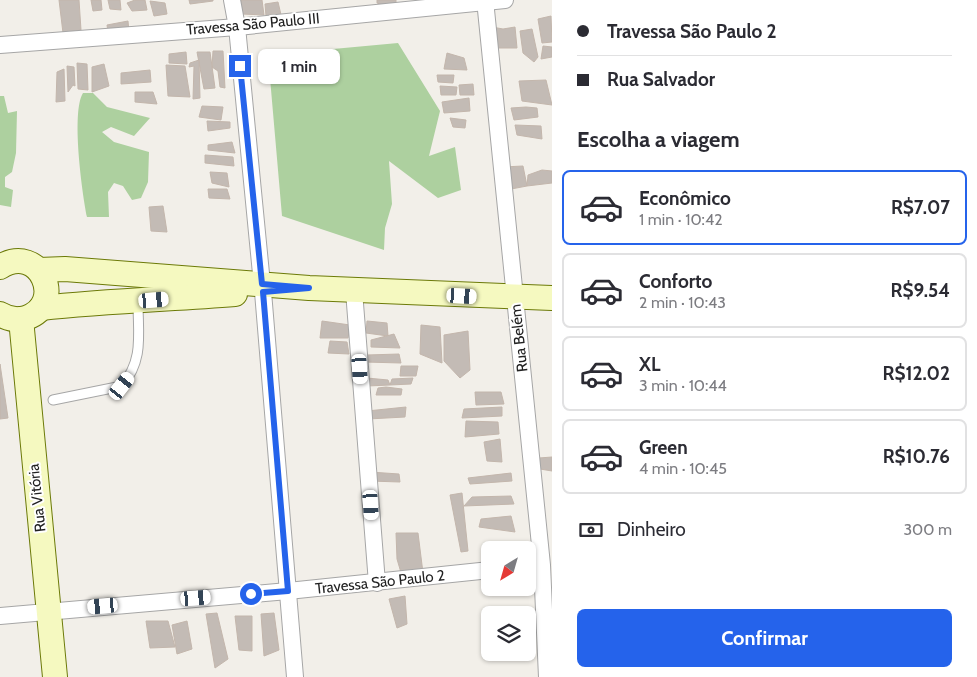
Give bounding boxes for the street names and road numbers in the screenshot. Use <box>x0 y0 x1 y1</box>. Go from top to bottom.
street label: Travessa São Paulo III <box>186 9 320 39</box>
street label: Rua Belém <box>506 303 532 373</box>
street label: Rua Vitória <box>24 462 50 533</box>
street label: Travessa São Paulo 2 <box>314 566 446 598</box>

